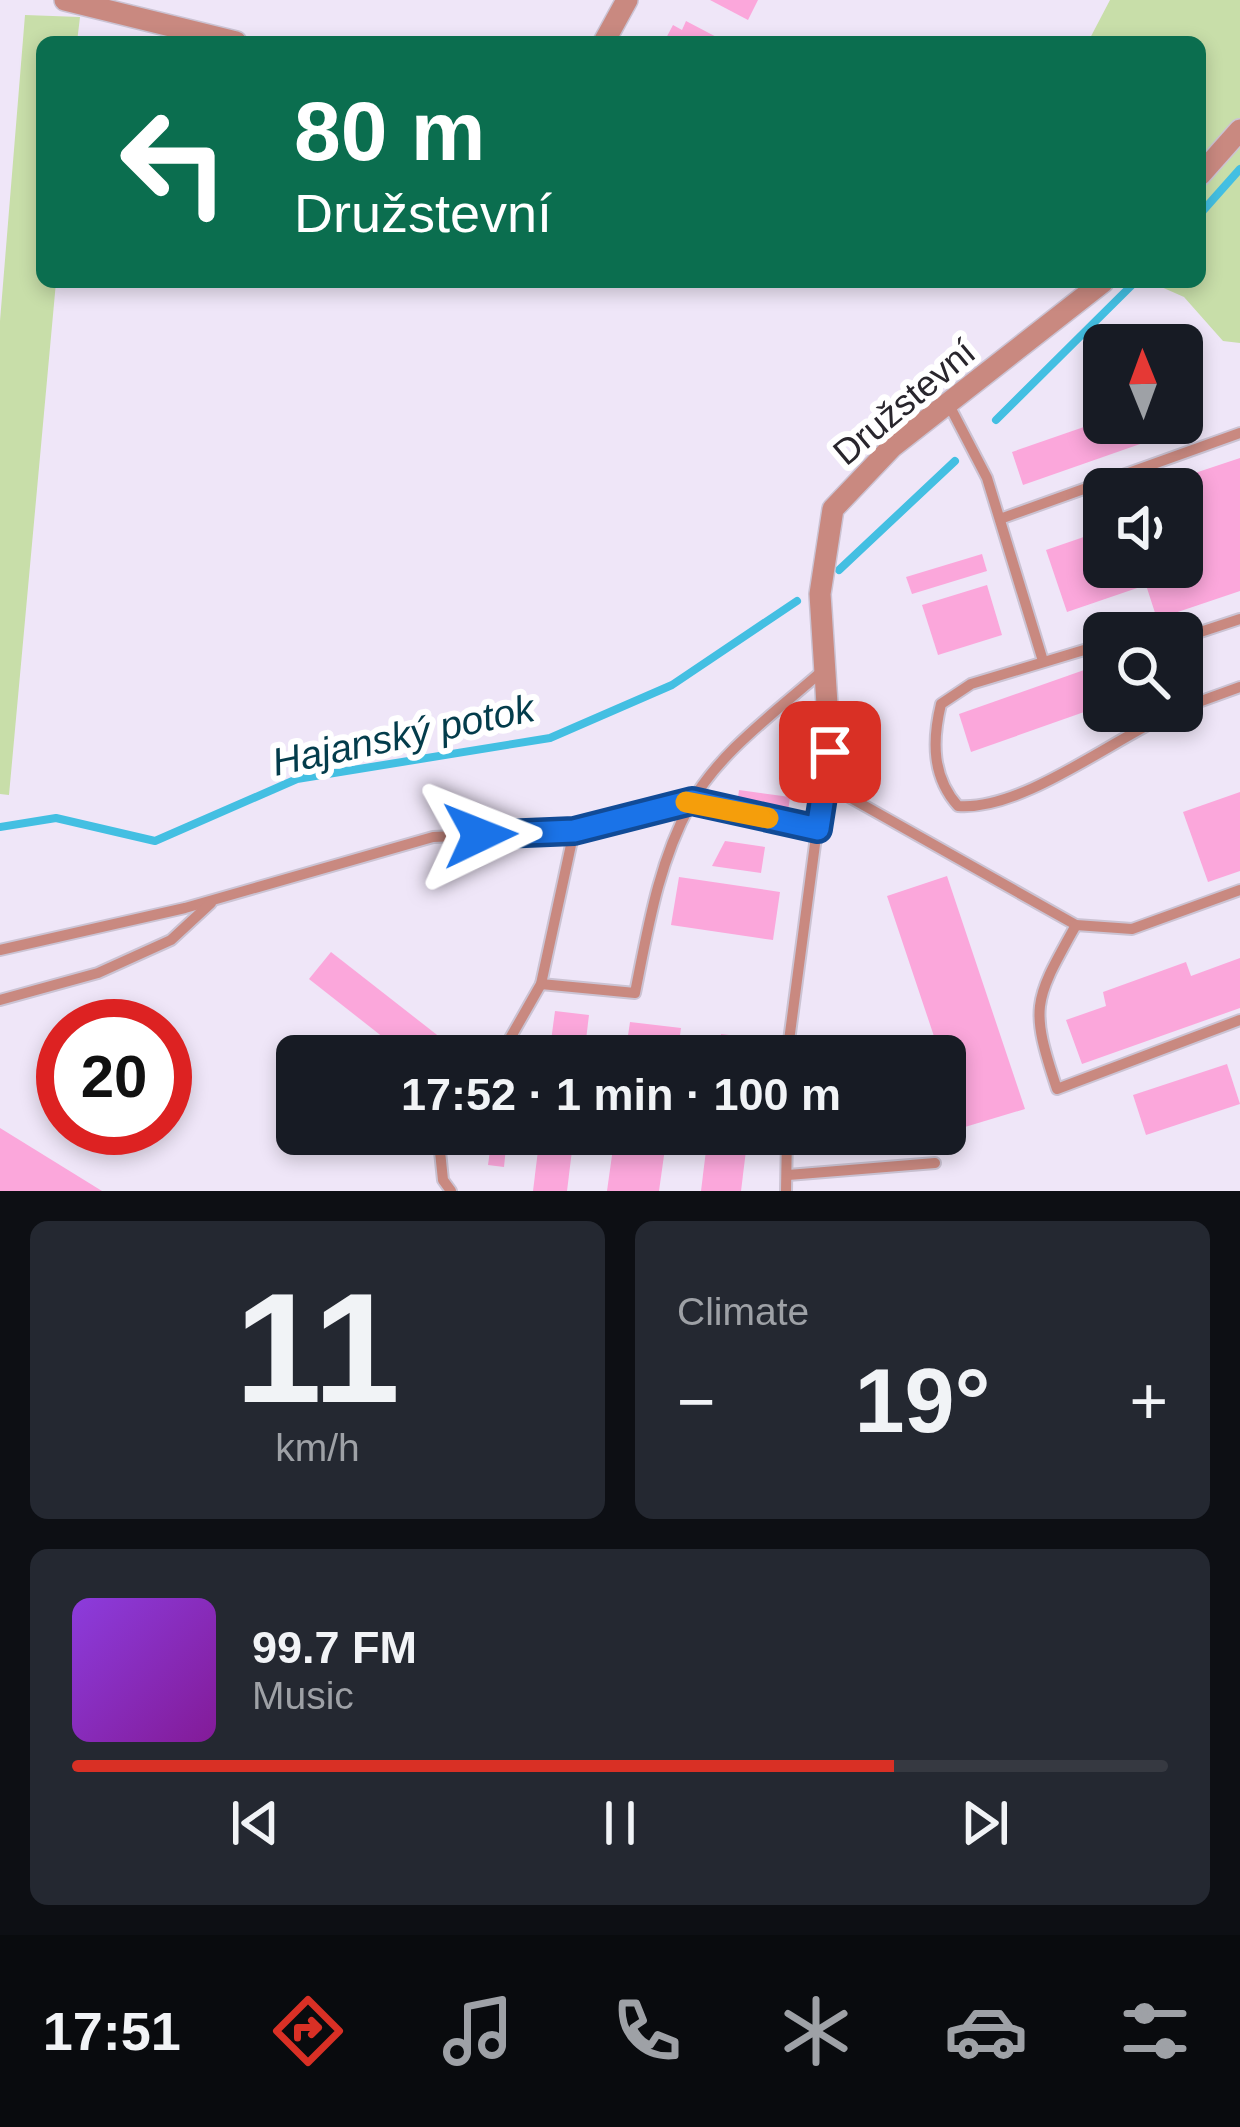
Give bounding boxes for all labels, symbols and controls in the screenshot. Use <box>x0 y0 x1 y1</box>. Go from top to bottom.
icon: left <box>96 84 252 240</box>
text: 80 m <box>294 84 485 178</box>
text: Družstevní <box>294 183 552 243</box>
north arrow <box>1083 324 1203 444</box>
map controls <box>1083 324 1203 732</box>
street label: Družstevní <box>825 331 983 473</box>
button: sound <box>1083 468 1203 588</box>
button: search <box>1083 612 1203 732</box>
water label: Hajanský potok <box>268 686 540 784</box>
pin <box>779 701 881 803</box>
icon: arrive <box>797 719 863 785</box>
position arrow <box>417 772 543 898</box>
speed limit sign: 20 <box>36 999 192 1155</box>
text: 17:52 · 1 min · 100 m <box>401 1069 841 1120</box>
text: 11 <box>235 1261 400 1435</box>
text: Climate <box>677 1290 809 1333</box>
text: 19° <box>854 1351 991 1451</box>
text: − <box>677 1364 716 1438</box>
text: + <box>1129 1364 1168 1438</box>
text: km/h <box>275 1426 360 1469</box>
text: 99.7 FM <box>252 1622 417 1673</box>
text: Music <box>252 1674 354 1717</box>
icon: previous <box>222 1790 288 1856</box>
icon: pause <box>587 1790 653 1856</box>
icon: next <box>952 1790 1018 1856</box>
icon: directions <box>266 1989 350 2073</box>
icon: music <box>436 1989 520 2073</box>
icon: phone <box>605 1989 689 2073</box>
icon: climate <box>774 1989 858 2073</box>
icon: car <box>944 1989 1028 2073</box>
icon: filters <box>1113 1989 1197 2073</box>
text: 17:51 <box>43 2001 181 2061</box>

